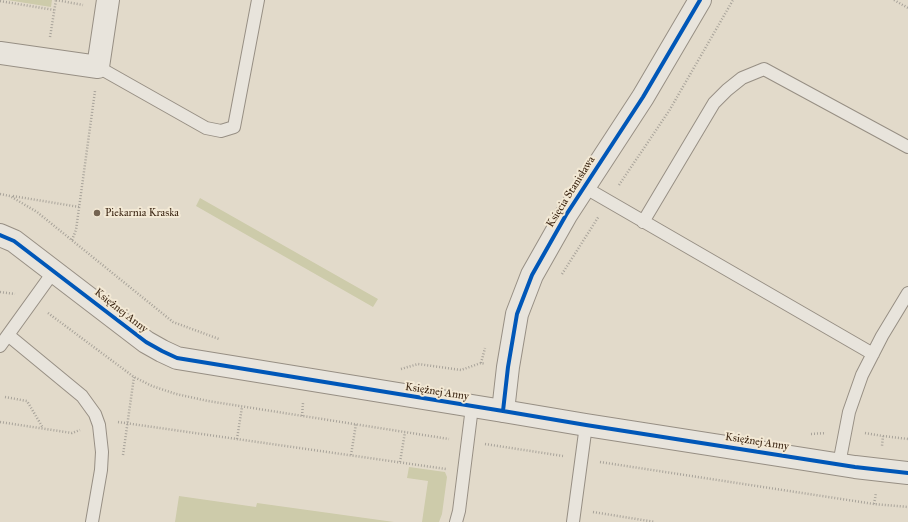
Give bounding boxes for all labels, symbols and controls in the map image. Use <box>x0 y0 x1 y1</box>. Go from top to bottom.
street label: Księcia Stanisława <box>544 154 598 230</box>
place label: Piekarnia Kraska <box>105 206 179 220</box>
marker: Piekarnia Kraska <box>92 208 102 218</box>
street label: Księżnej Anny <box>92 286 150 336</box>
street label: Księżnej Anny <box>404 380 470 404</box>
street label: Księżnej Anny <box>724 430 790 454</box>

